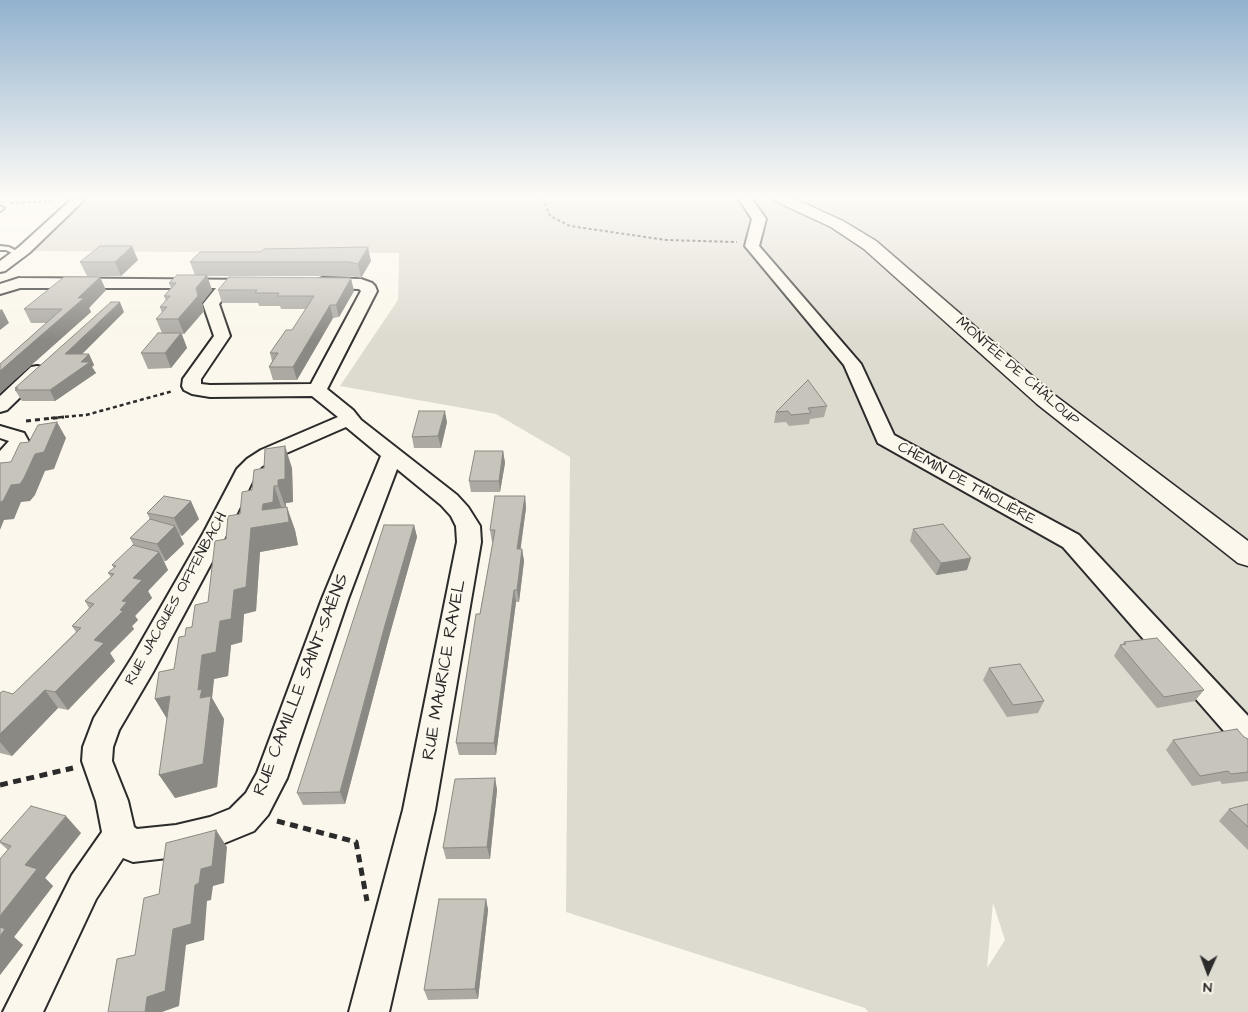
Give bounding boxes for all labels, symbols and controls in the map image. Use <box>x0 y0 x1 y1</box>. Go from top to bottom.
street label: MONTÉE DE CHALOUP <box>952 314 1082 430</box>
street label: CHEMIN DE THIOLIÈRE <box>894 439 1038 529</box>
street label: RUE JACQUES OFFENBACH <box>122 509 232 689</box>
street label: RUE CAMILLE SAINT-SAËNS <box>250 571 354 799</box>
street label: RUE MAURICE RAVEL <box>419 578 471 762</box>
north arrow <box>1183 947 1233 997</box>
text: N <box>1203 977 1212 997</box>

